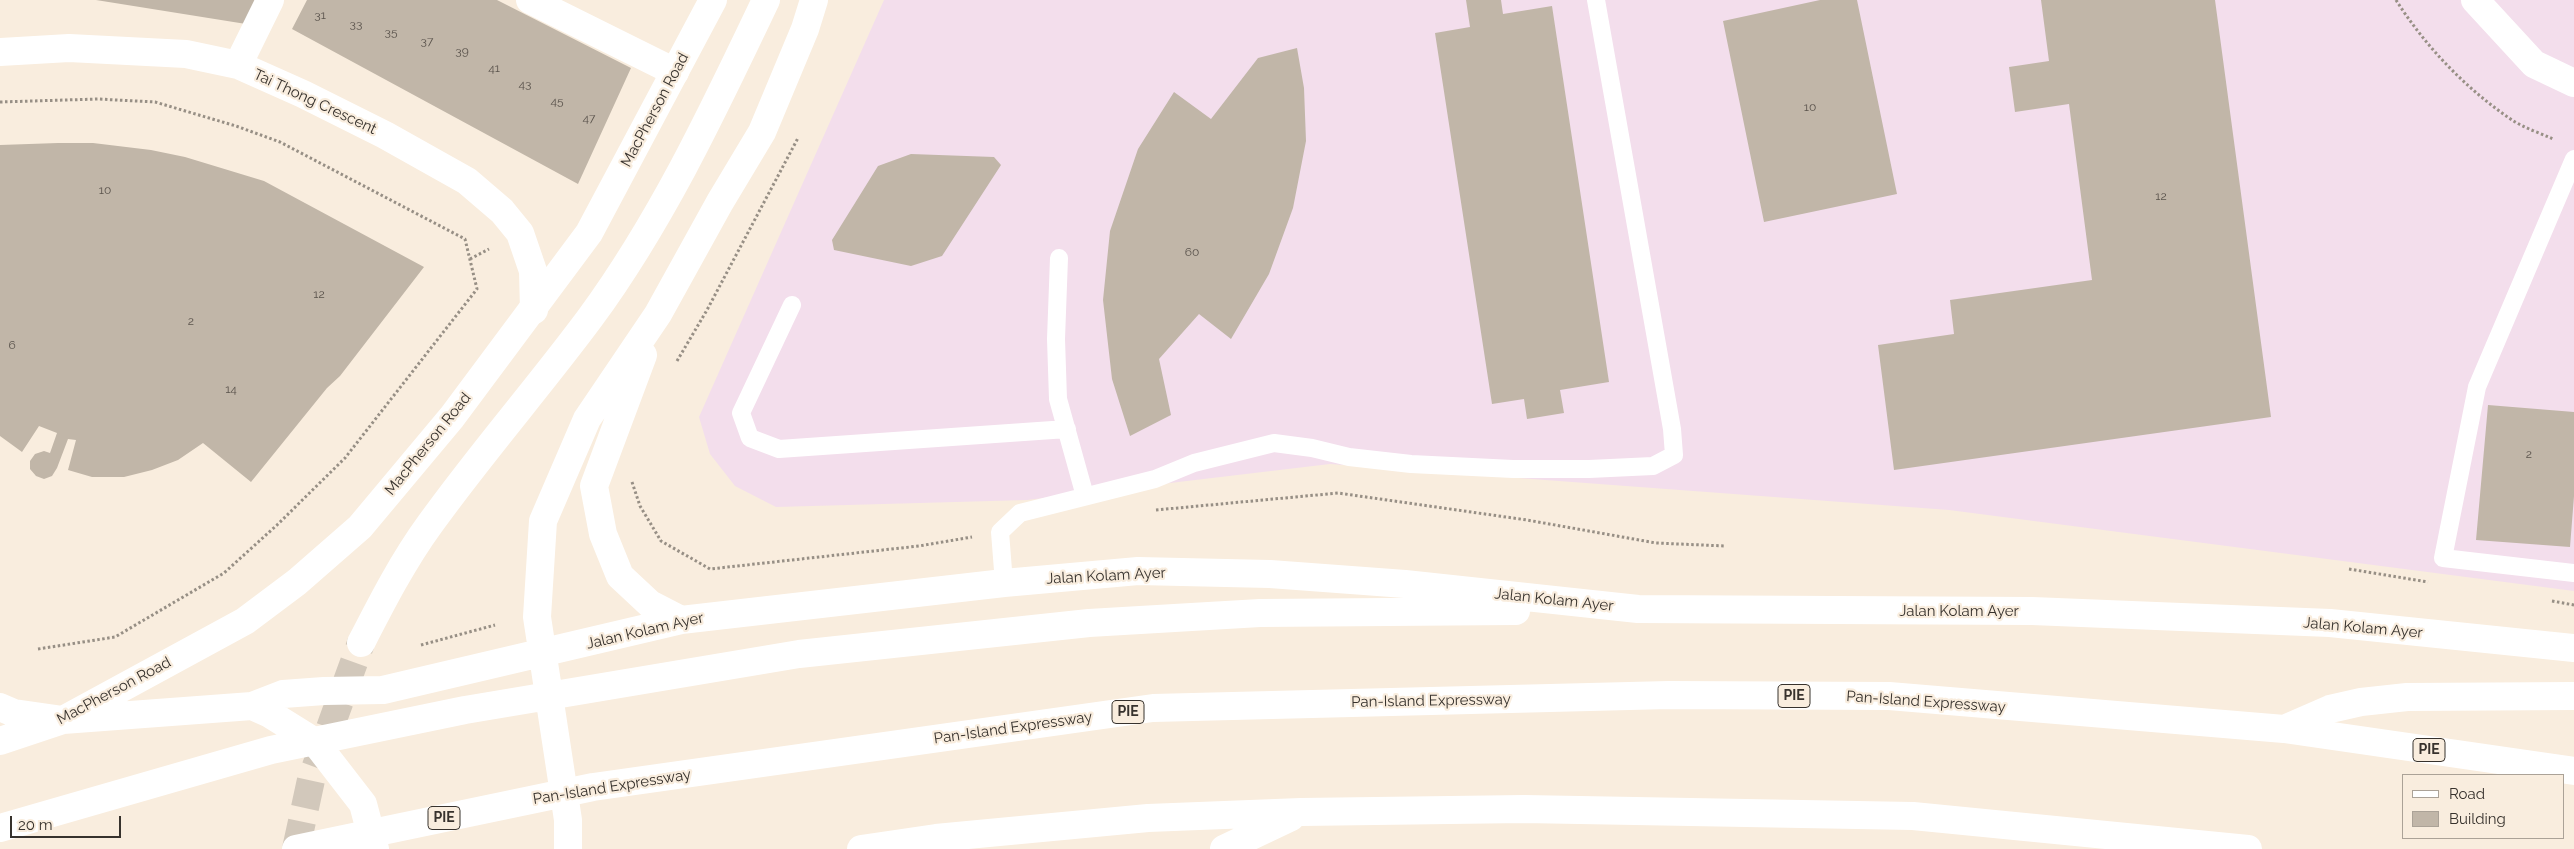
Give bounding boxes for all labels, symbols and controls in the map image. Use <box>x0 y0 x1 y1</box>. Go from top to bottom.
house number: 31 <box>314 8 326 22</box>
house number: 33 <box>350 17 362 31</box>
house number: 35 <box>385 25 397 39</box>
house number: 37 <box>421 34 433 48</box>
house number: 39 <box>455 44 469 58</box>
street label: MacPherson Road <box>617 50 693 170</box>
house number: 41 <box>488 61 500 75</box>
street label: Tai Thong Crescent <box>251 66 379 138</box>
house number: 43 <box>519 77 531 91</box>
house number: 45 <box>550 94 564 108</box>
house number: 10 <box>1804 100 1816 114</box>
house number: 47 <box>583 111 595 125</box>
house number: 10 <box>99 183 111 197</box>
house number: 12 <box>2155 189 2167 203</box>
house number: 60 <box>1185 245 1199 259</box>
house number: 12 <box>313 287 325 301</box>
house number: 2 <box>188 314 194 328</box>
house number: 6 <box>8 338 16 352</box>
house number: 14 <box>225 382 237 396</box>
street label: MacPherson Road <box>381 389 475 499</box>
house number: 2 <box>2526 447 2532 461</box>
street label: Jalan Kolam Ayer <box>1046 564 1166 588</box>
street label: Jalan Kolam Ayer <box>1494 585 1614 615</box>
street label: Jalan Kolam Ayer <box>1899 602 2019 620</box>
street label: Jalan Kolam Ayer <box>585 609 705 653</box>
street label: Jalan Kolam Ayer <box>2303 614 2423 642</box>
street label: MacPherson Road <box>54 653 174 729</box>
road number: PIE <box>1778 684 1810 708</box>
street label: Pan-Island Expressway <box>1846 687 2006 717</box>
street label: Pan-Island Expressway <box>1351 691 1511 711</box>
road number: PIE <box>1112 700 1144 724</box>
street label: Pan-Island Expressway <box>933 708 1093 748</box>
road number: PIE <box>2413 738 2445 762</box>
street label: Pan-Island Expressway <box>532 766 692 808</box>
legend <box>2402 774 2564 839</box>
text: Road <box>2449 785 2485 803</box>
scale bar <box>12 806 124 838</box>
road number: PIE <box>428 806 460 830</box>
text: Building <box>2449 810 2506 828</box>
text: 20 m <box>18 816 53 834</box>

